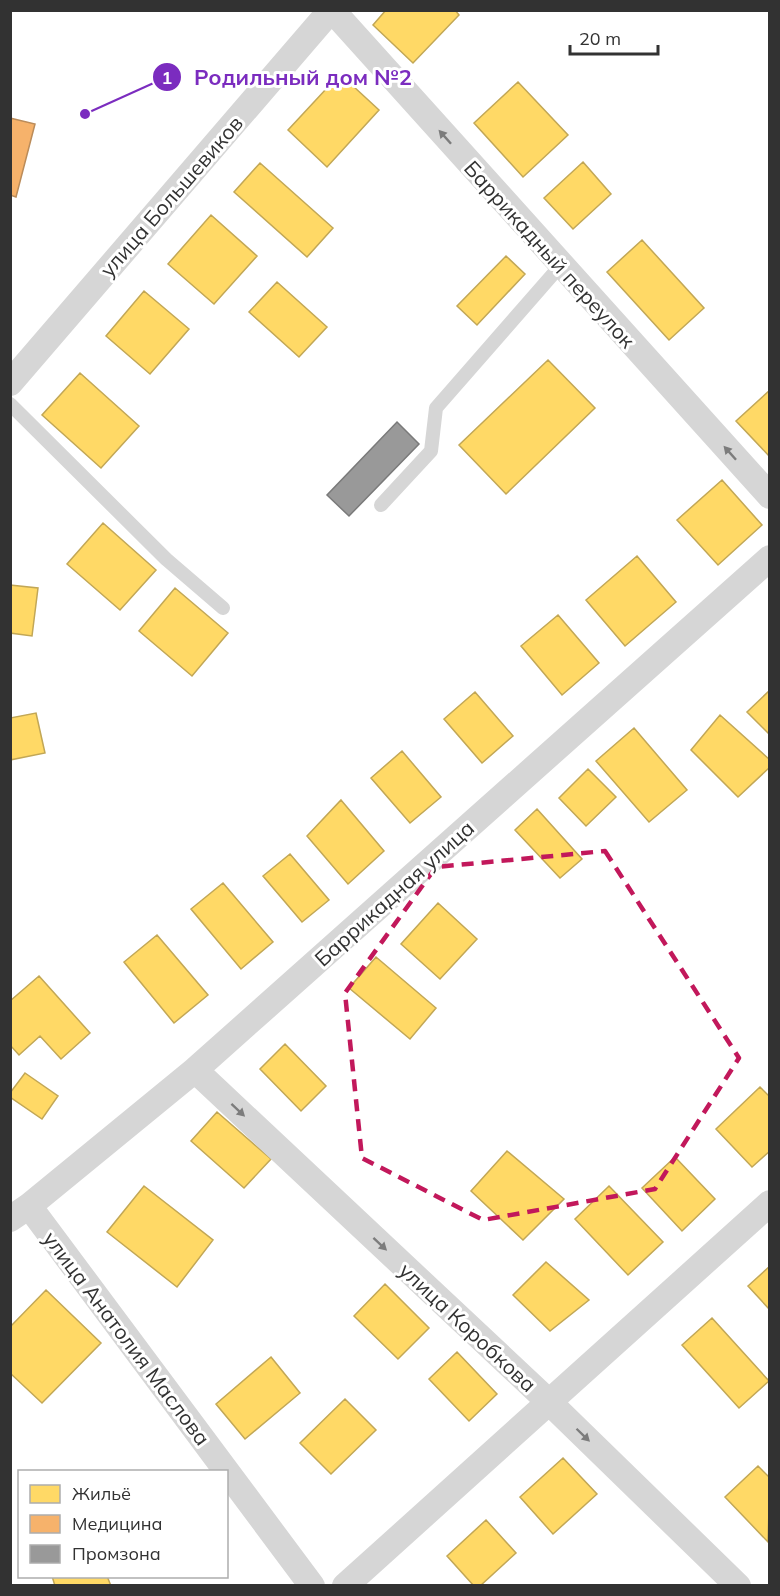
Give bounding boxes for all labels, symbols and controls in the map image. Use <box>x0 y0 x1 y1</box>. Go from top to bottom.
scale bar <box>570 18 658 56</box>
text: 20 m <box>579 27 621 50</box>
callout: Родильный дом №2 <box>152 57 424 97</box>
text: Родильный дом №2 <box>194 63 412 91</box>
text: 1 <box>162 66 172 89</box>
street label: улица Большевиков <box>94 110 248 282</box>
one-way arrow <box>438 129 452 144</box>
street label: Баррикадный переулок <box>459 155 641 354</box>
one-way arrow <box>724 446 737 461</box>
street label: Баррикадная улица <box>309 815 479 971</box>
one-way arrow <box>230 1103 244 1117</box>
street label: улица Анатолия Маслова <box>38 1226 216 1450</box>
one-way arrow <box>372 1237 387 1251</box>
street label: улица Коробкова <box>394 1257 542 1397</box>
one-way arrow <box>575 1428 589 1442</box>
legend <box>18 1470 228 1578</box>
text: Жильё <box>72 1482 131 1505</box>
text: Медицина <box>72 1512 163 1535</box>
text: Промзона <box>72 1542 161 1565</box>

